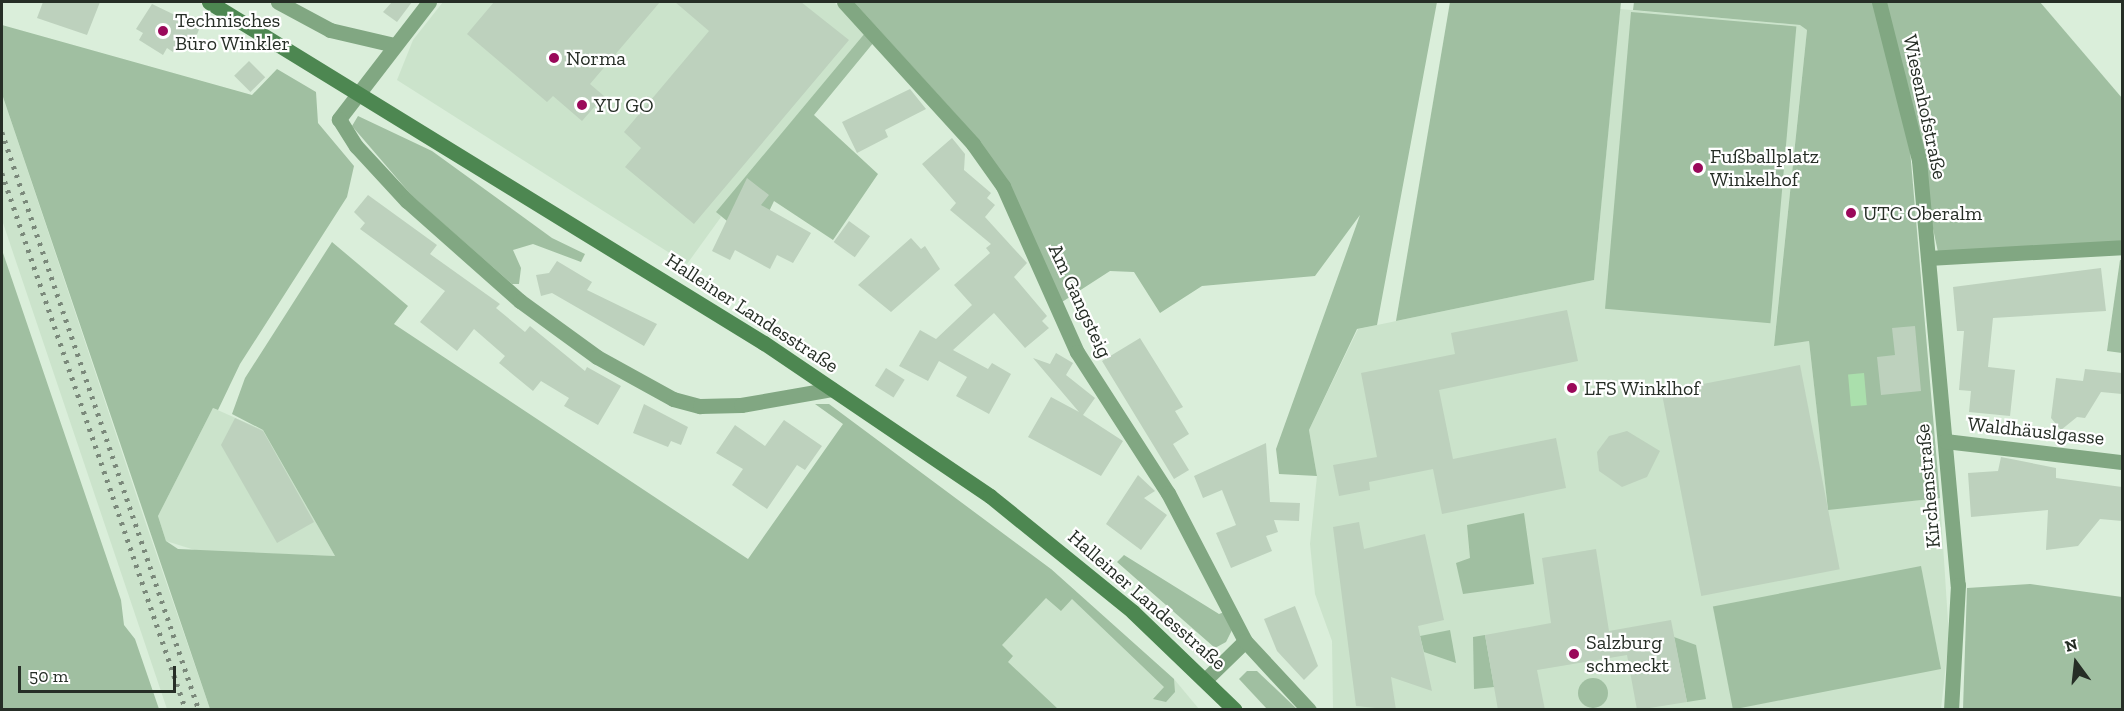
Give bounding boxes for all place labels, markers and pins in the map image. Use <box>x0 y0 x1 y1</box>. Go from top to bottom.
place label: Technisches Büro Winkler <box>175 8 290 55</box>
marker: Technisches Büro Winkler <box>156 24 170 38</box>
place label: Norma <box>566 46 626 70</box>
marker: Norma <box>547 51 561 65</box>
place label: YU GO <box>594 93 654 117</box>
marker: YU GO <box>575 98 589 112</box>
place label: Fußballplatz Winkelhof <box>1710 144 1819 191</box>
marker: Fußballplatz Winkelhof <box>1691 161 1705 175</box>
place label: UTC Oberalm <box>1863 201 1982 225</box>
marker: UTC Oberalm <box>1844 206 1858 220</box>
place label: LFS Winklhof <box>1584 376 1700 400</box>
marker: LFS Winklhof <box>1565 381 1579 395</box>
place label: Salzburg schmeckt <box>1586 630 1669 677</box>
marker: Salzburg schmeckt <box>1567 647 1581 661</box>

